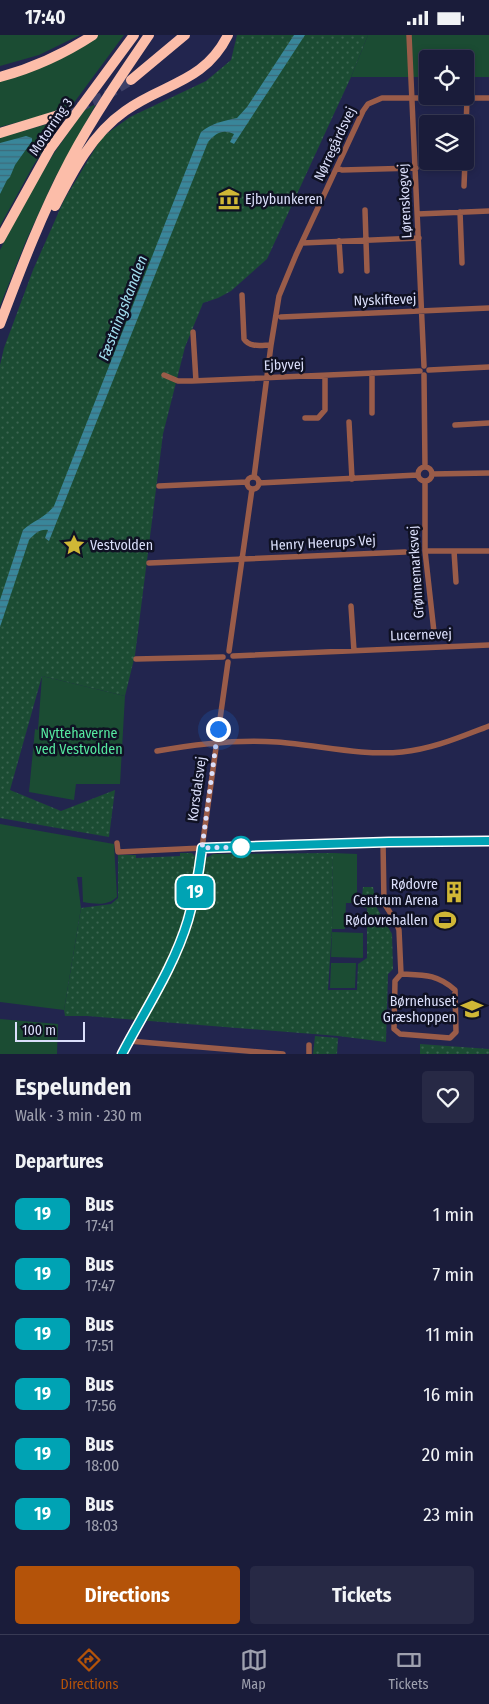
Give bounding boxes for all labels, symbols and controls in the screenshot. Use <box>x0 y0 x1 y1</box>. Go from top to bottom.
text: 17:40 <box>25 6 66 29</box>
map controls <box>419 50 474 170</box>
button: locate <box>419 50 474 105</box>
street label: Motorring 3 <box>26 95 76 159</box>
street label: Nørregårdsvej <box>310 104 360 184</box>
button: layers <box>419 115 474 170</box>
street label: Lørenskogvej <box>395 163 415 239</box>
museum icon: Ejbybunkeren <box>216 186 242 212</box>
place label: Ejbybunkeren <box>245 191 323 208</box>
water label: Fæstningskanalen <box>95 253 151 363</box>
street label: Nyskiftevej <box>353 290 417 310</box>
street label: Ejbyvej <box>264 356 304 374</box>
street label: Grønnemarksvej <box>404 525 428 619</box>
place icon: Vestvolden <box>61 532 87 558</box>
street label: Henry Heerups Vej <box>270 532 376 554</box>
place label: Vestvolden <box>90 537 153 554</box>
street label: Lucernevej <box>390 625 452 645</box>
your location <box>206 717 231 742</box>
park label: Nyttehaverne ved Vestvolden <box>35 725 123 758</box>
street label: Korsdalsvej <box>184 755 210 823</box>
unlabelled marker <box>230 836 252 858</box>
line badge: 19 <box>172 876 218 908</box>
place label: Rødovre Centrum Arena <box>353 876 438 909</box>
building icon: Rødovre Centrum Arena <box>441 879 467 905</box>
text: 19 <box>187 881 203 903</box>
sports icon: Rødovrehallen <box>432 907 458 933</box>
place label: Rødovrehallen <box>345 912 428 929</box>
place label: Børnehuset Græshoppen <box>383 993 456 1026</box>
school or university icon: Børnehuset Græshoppen <box>459 996 485 1022</box>
scale bar <box>15 1019 85 1042</box>
text: 100 m <box>22 1022 56 1039</box>
button: heart <box>422 1071 474 1123</box>
text: Espelunden <box>15 1073 131 1101</box>
text: Walk · 3 min · 230 m <box>15 1106 142 1125</box>
text: Departures <box>15 1150 103 1173</box>
text: Bus <box>85 1193 114 1216</box>
text: 19 <box>34 1203 51 1225</box>
text: 1 min <box>433 1203 474 1226</box>
text: 17:41 <box>85 1216 114 1235</box>
text: Bus <box>85 1253 114 1276</box>
text: 19 <box>34 1263 51 1285</box>
text: 7 min <box>432 1263 474 1286</box>
text: 17:47 <box>85 1276 115 1295</box>
text: Bus <box>85 1313 114 1336</box>
text: 19 <box>34 1323 51 1345</box>
text: 11 min <box>426 1323 474 1346</box>
text: 17:51 <box>85 1336 114 1355</box>
text: Bus <box>85 1373 114 1396</box>
text: 19 <box>34 1383 51 1405</box>
text: 16 min <box>423 1383 474 1406</box>
text: 17:56 <box>85 1396 116 1415</box>
text: Bus <box>85 1433 114 1456</box>
text: 19 <box>34 1443 51 1465</box>
text: 20 min <box>422 1443 474 1466</box>
text: 18:00 <box>85 1456 119 1475</box>
text: Bus <box>85 1493 114 1516</box>
text: 19 <box>34 1503 51 1525</box>
text: 23 min <box>423 1503 474 1526</box>
text: 18:03 <box>85 1516 118 1535</box>
button: Directions <box>15 1566 240 1624</box>
button: Tickets <box>250 1566 474 1624</box>
tab: Directions <box>61 1646 118 1693</box>
tab: Map <box>240 1646 268 1693</box>
tab: Tickets <box>389 1646 428 1693</box>

